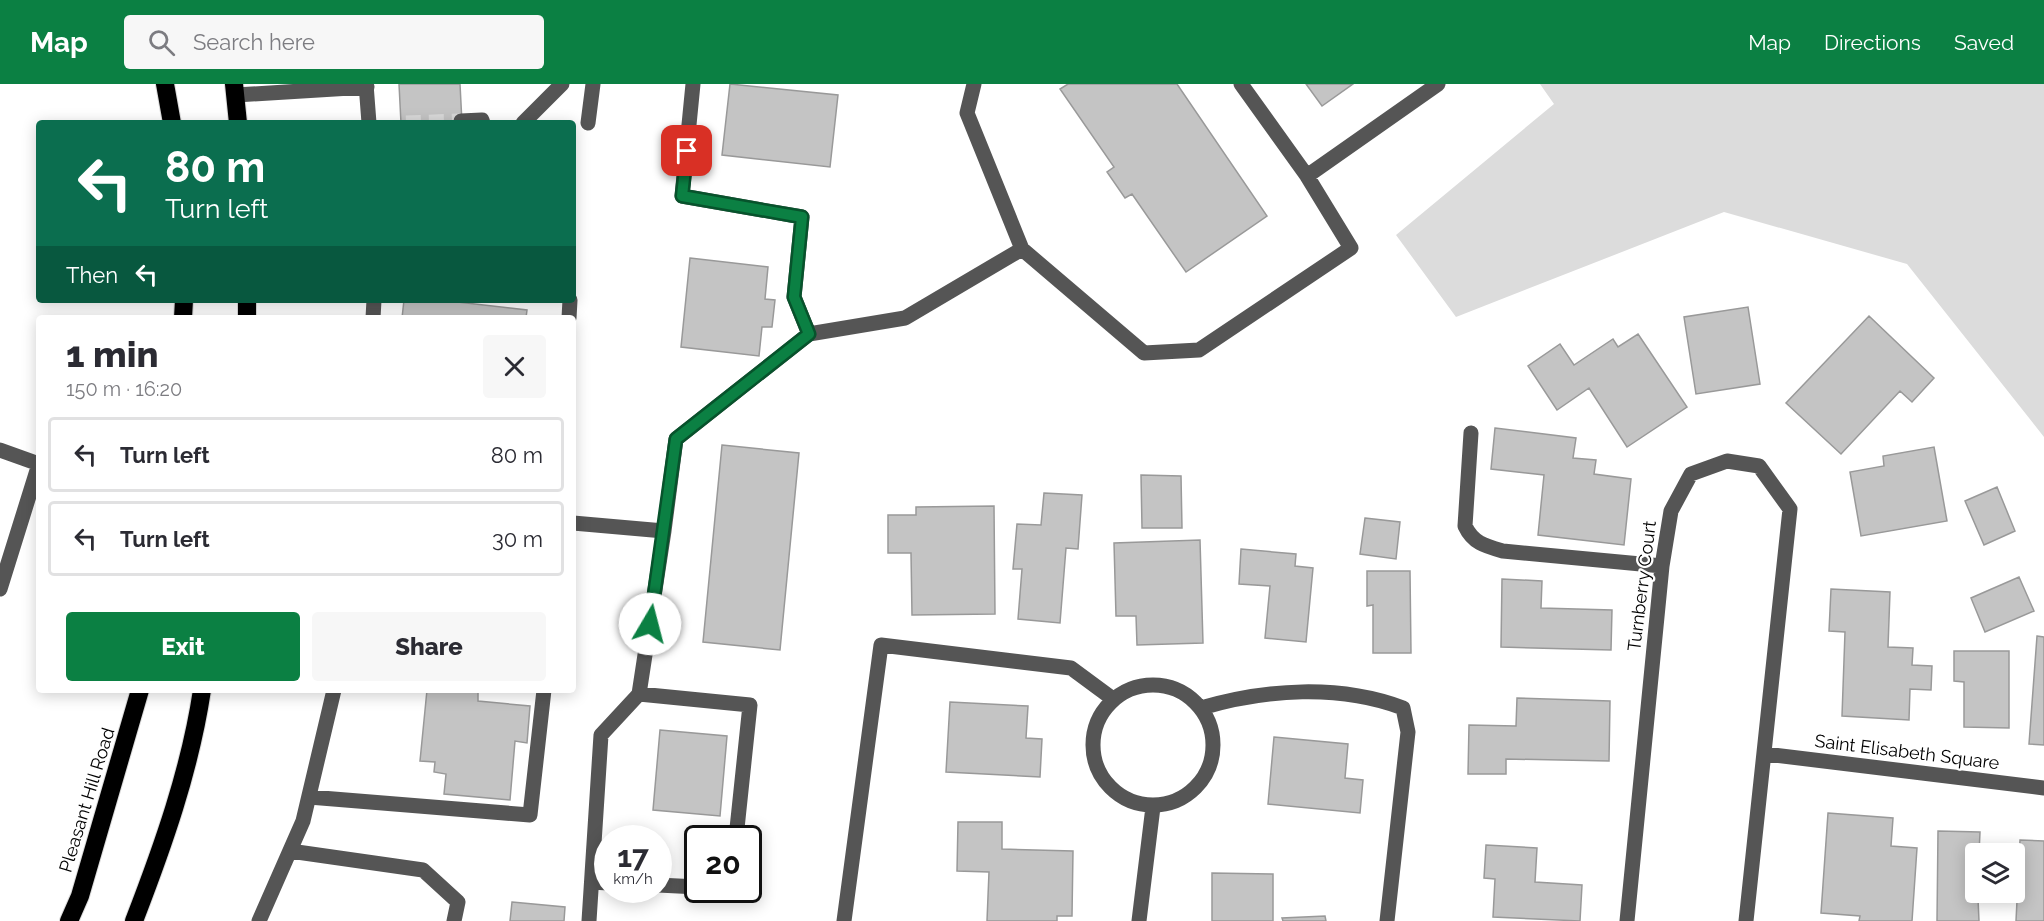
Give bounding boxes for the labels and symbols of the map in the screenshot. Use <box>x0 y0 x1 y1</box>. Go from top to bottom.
pin <box>661 125 712 176</box>
street label: Turnberry Court <box>1623 520 1660 652</box>
position arrow <box>618 592 682 656</box>
street label: Pleasant Hill Road <box>55 725 119 875</box>
street label: Saint Elisabeth Square <box>1814 730 2001 773</box>
speed limit sign: 20 <box>684 825 762 903</box>

